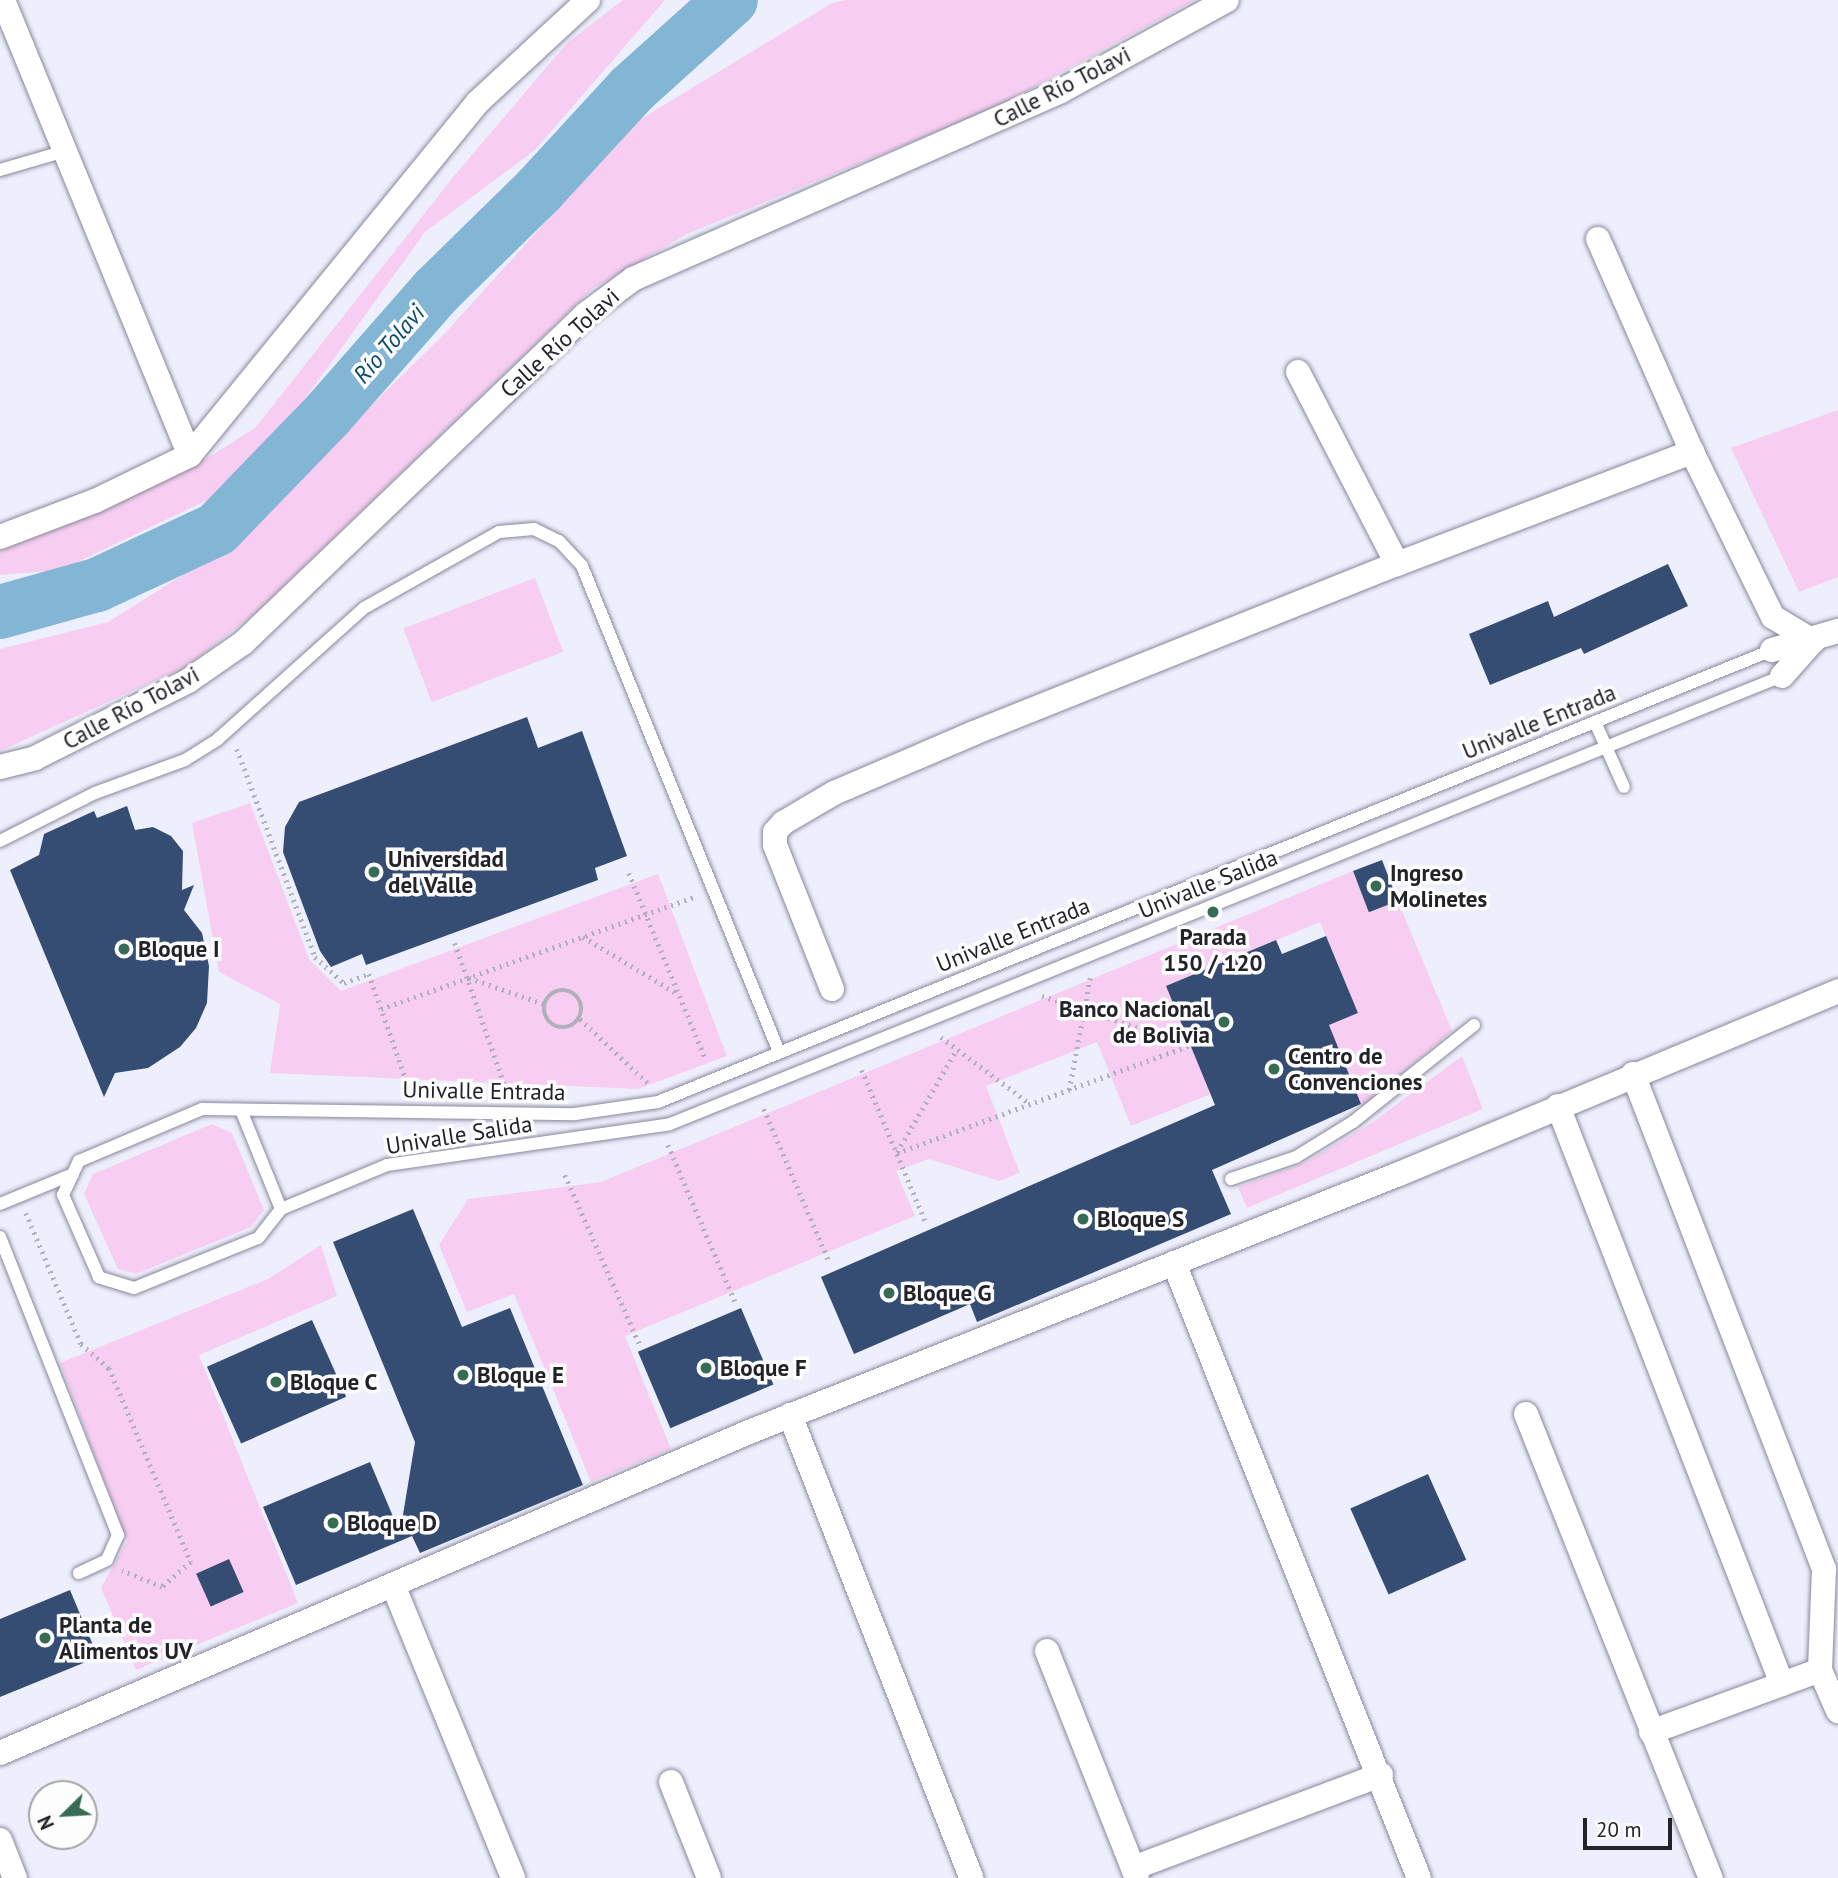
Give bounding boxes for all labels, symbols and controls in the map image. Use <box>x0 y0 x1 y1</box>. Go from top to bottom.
street label: Calle Río Tolavi <box>988 40 1136 134</box>
street label: Calle Río Tolavi <box>495 282 625 404</box>
water label: Río Tolavi <box>347 299 431 389</box>
street label: Calle Río Tolavi <box>58 660 204 756</box>
street label: Univalle Entrada <box>1458 679 1620 765</box>
street label: Univalle Salida <box>1134 844 1282 924</box>
place label: Universidad del Valle <box>388 845 504 899</box>
place label: Ingreso Molinetes <box>1390 859 1487 913</box>
marker: Universidad del Valle <box>366 864 382 880</box>
marker: Ingreso Molinetes <box>1368 878 1384 894</box>
street label: Univalle Entrada <box>932 892 1094 978</box>
marker: Parada 150 / 120 <box>1205 904 1221 920</box>
place label: Parada 150 / 120 <box>1163 923 1263 977</box>
place label: Bloque I <box>138 935 219 963</box>
marker: Bloque I <box>116 941 132 957</box>
place label: Banco Nacional de Bolivia <box>1059 995 1210 1049</box>
marker: Banco Nacional de Bolivia <box>1216 1014 1232 1030</box>
place label: Centro de Convenciones <box>1288 1042 1422 1096</box>
marker: Centro de Convenciones <box>1266 1061 1282 1077</box>
street label: Univalle Entrada <box>402 1076 566 1106</box>
street label: Univalle Salida <box>384 1110 534 1160</box>
place label: Bloque S <box>1097 1205 1184 1233</box>
marker: Bloque S <box>1075 1211 1091 1227</box>
place label: Bloque G <box>903 1279 992 1307</box>
marker: Bloque G <box>881 1285 897 1301</box>
place label: Bloque F <box>720 1354 807 1382</box>
marker: Bloque F <box>698 1360 714 1376</box>
place label: Bloque E <box>477 1361 564 1389</box>
marker: Bloque E <box>455 1367 471 1383</box>
place label: Bloque C <box>290 1368 378 1396</box>
marker: Bloque C <box>268 1374 284 1390</box>
place label: Bloque D <box>347 1509 437 1537</box>
marker: Bloque D <box>325 1515 341 1531</box>
place label: Planta de Alimentos UV <box>59 1611 193 1665</box>
marker: Planta de Alimentos UV <box>37 1630 53 1646</box>
north arrow <box>28 1780 98 1850</box>
scale bar <box>1586 1804 1675 1848</box>
text: N <box>32 1812 59 1833</box>
text: 20 m <box>1596 1816 1642 1843</box>

